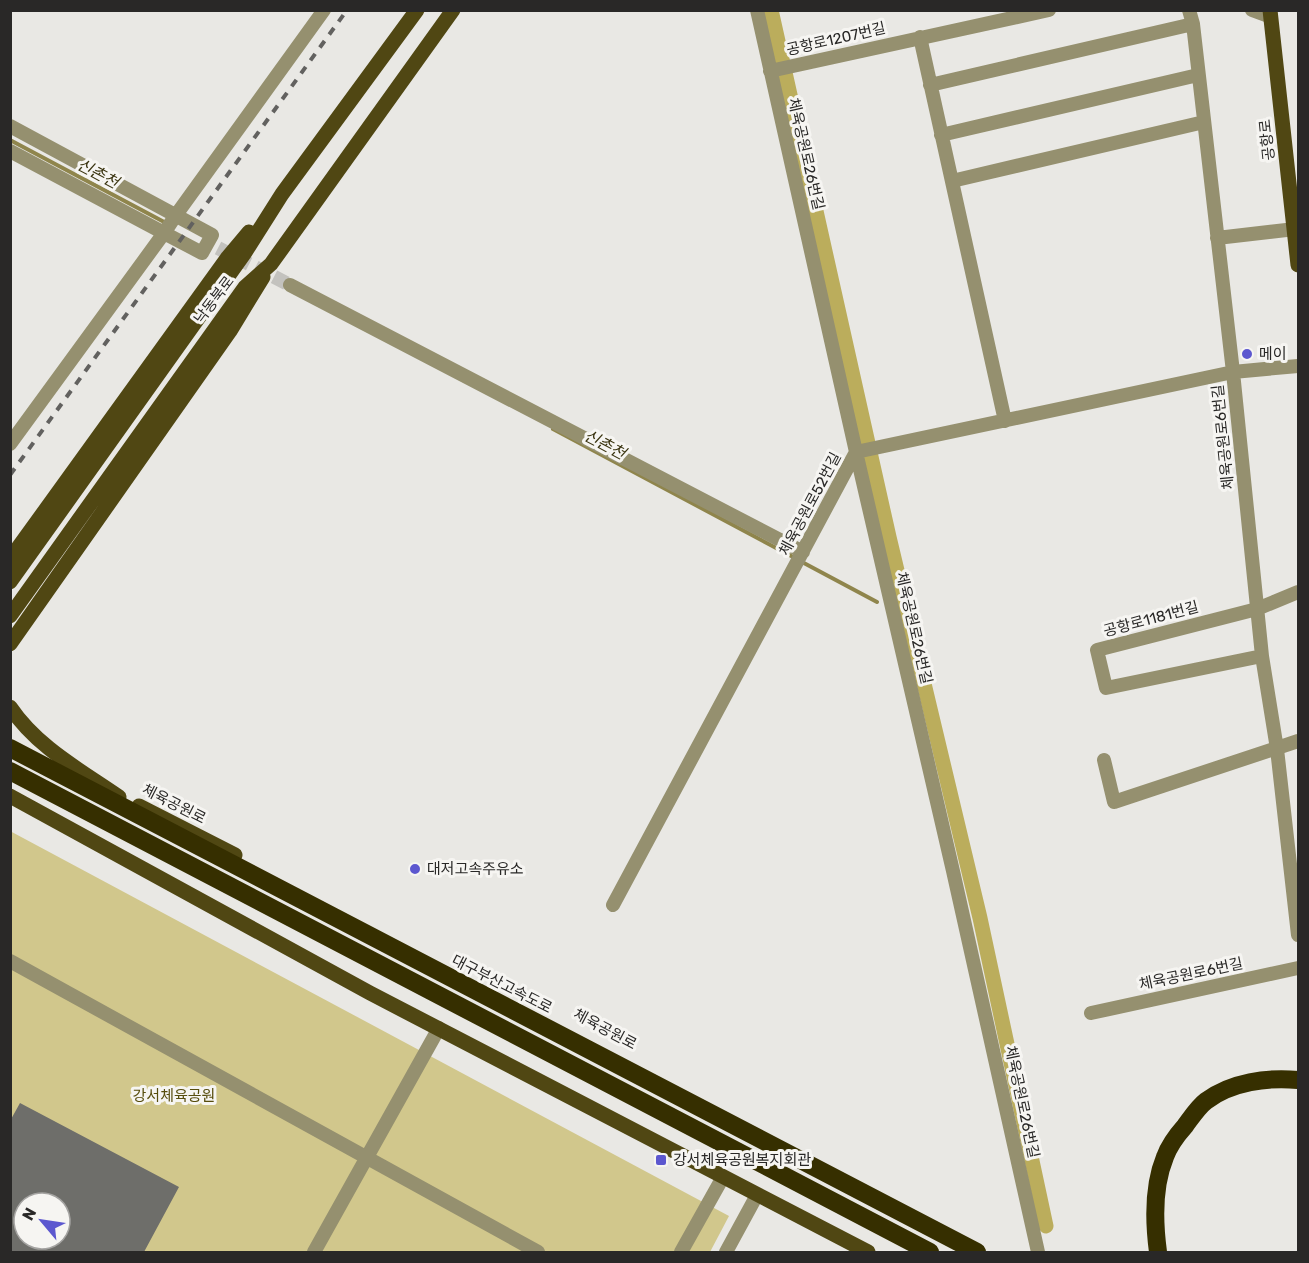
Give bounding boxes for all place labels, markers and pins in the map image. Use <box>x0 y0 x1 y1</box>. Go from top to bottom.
place label: 메이 <box>1259 345 1287 363</box>
marker: 메이 <box>1240 347 1254 361</box>
place label: 대저고속주유소 <box>427 860 524 878</box>
marker: 대저고속주유소 <box>408 862 422 876</box>
place label: 강서체육공원복지회관 <box>673 1151 811 1169</box>
marker: 강서체육공원복지회관 <box>654 1153 668 1167</box>

